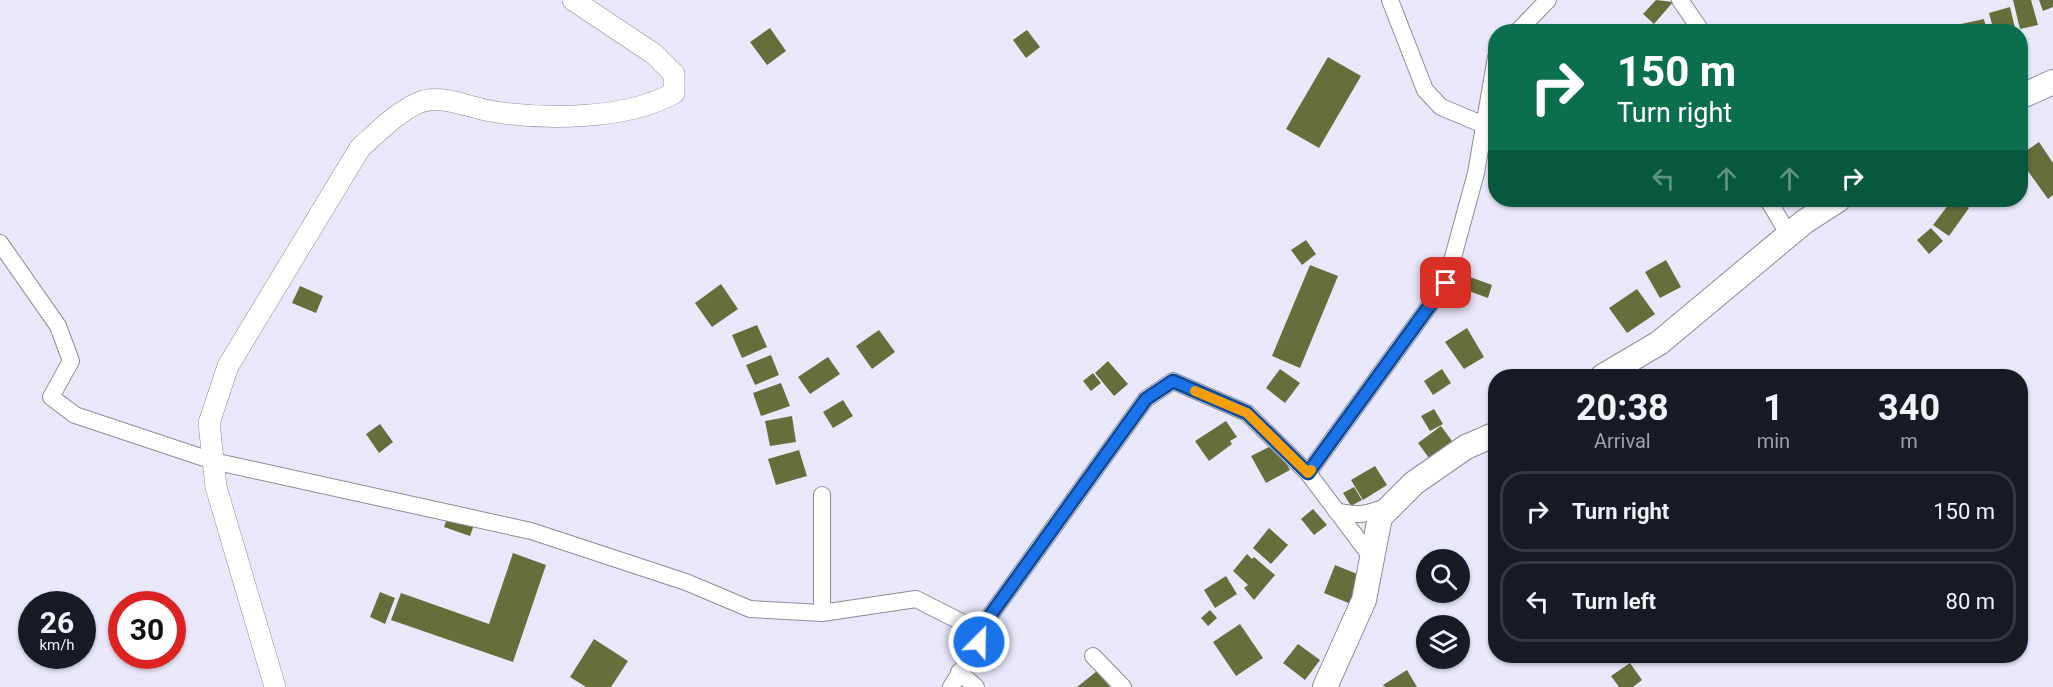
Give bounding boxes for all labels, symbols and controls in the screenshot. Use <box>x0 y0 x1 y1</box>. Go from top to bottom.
text: 150 m <box>1617 47 1736 96</box>
icon: right <box>1518 48 1596 126</box>
text: Turn right <box>1617 97 1732 129</box>
icon: left <box>1647 162 1680 195</box>
icon: ahead <box>1710 162 1743 195</box>
icon: ahead <box>1773 162 1806 195</box>
icon: right <box>1836 162 1869 195</box>
pin <box>1420 257 1471 308</box>
icon: arrive <box>1429 266 1462 299</box>
text: 20:38 <box>1576 387 1669 429</box>
text: 1 <box>1763 387 1784 429</box>
text: 340 <box>1878 387 1940 429</box>
text: Arrival <box>1594 429 1651 453</box>
text: min <box>1757 429 1790 453</box>
text: m <box>1900 429 1918 453</box>
icon: right <box>1521 495 1554 528</box>
text: Turn right <box>1572 499 1669 524</box>
text: 150 m <box>1933 499 1995 524</box>
map controls <box>1416 549 1470 669</box>
button: search <box>1416 549 1470 603</box>
icon: left <box>1521 585 1554 618</box>
text: Turn left <box>1572 589 1656 614</box>
text: 80 m <box>1946 589 1995 614</box>
speed limit sign: 30 <box>108 591 186 669</box>
text: 26 <box>40 605 74 640</box>
position arrow <box>947 610 1011 674</box>
button: layers <box>1416 615 1470 669</box>
text: km/h <box>39 636 75 654</box>

